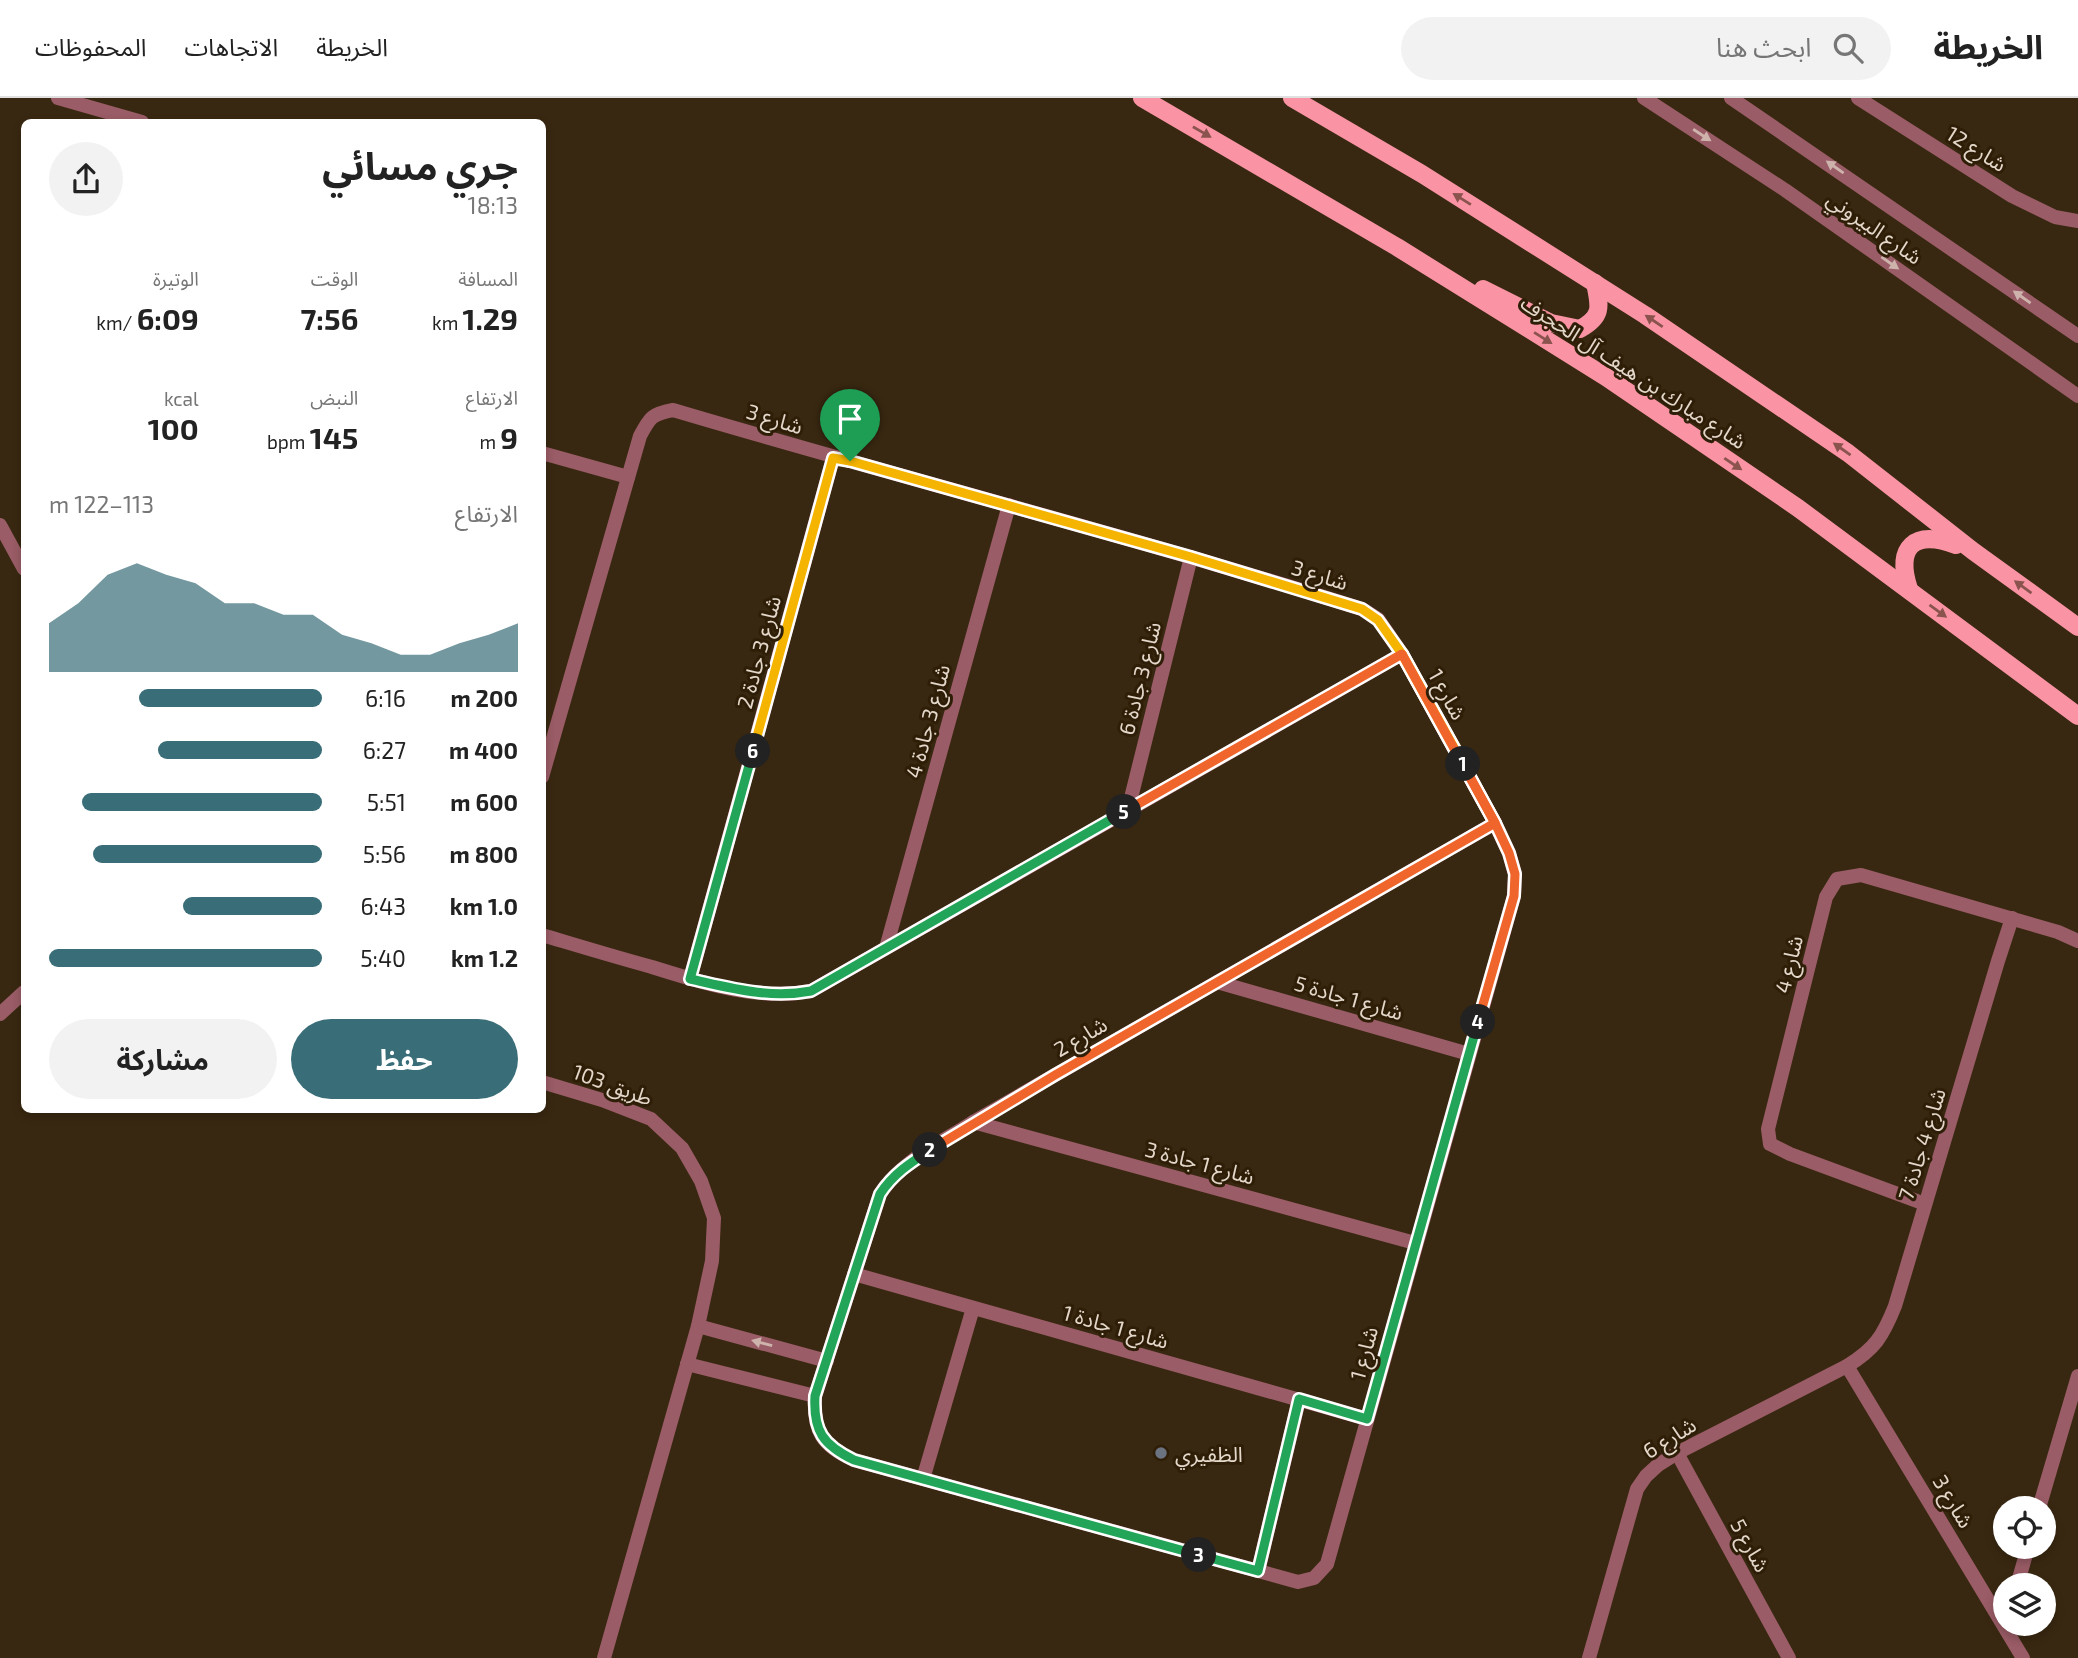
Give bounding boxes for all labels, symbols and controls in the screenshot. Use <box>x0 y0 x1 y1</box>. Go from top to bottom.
search box <box>1401 17 1891 80</box>
text: الخريطة <box>1933 26 2043 66</box>
icon: search <box>1829 29 1867 67</box>
text: ابحث هنا <box>1716 31 1811 62</box>
text: المحفوظات <box>35 32 146 61</box>
text: الاتجاهات <box>184 32 278 61</box>
text: الخريطة <box>316 32 388 61</box>
street label: شارع 12 <box>1940 120 2012 179</box>
one-way arrow <box>1192 126 1211 138</box>
one-way arrow <box>1692 129 1711 142</box>
button: share <box>49 142 123 216</box>
text: جري مسائي <box>322 142 518 188</box>
one-way arrow <box>1825 161 1845 174</box>
street label: شارع البيروني <box>1820 185 1927 273</box>
text: 18:13 <box>468 191 518 219</box>
one-way arrow <box>1452 193 1471 206</box>
one-way arrow <box>1881 256 1899 270</box>
text: الوتيرة <box>153 267 199 290</box>
text: الوقت <box>311 267 358 290</box>
text: المسافة <box>458 267 518 290</box>
street label: شارع مبارك بن هيف آل الحجرف <box>1515 289 1751 457</box>
one-way arrow <box>2013 290 2031 304</box>
text: 6:09 <box>137 300 199 336</box>
text: 7:56 <box>301 300 358 336</box>
text: 1.29 <box>463 300 518 336</box>
text: /km <box>96 311 137 334</box>
text: km <box>432 311 463 334</box>
one-way arrow <box>1645 314 1663 328</box>
one-way arrow <box>1533 332 1553 345</box>
text: النبض <box>310 386 358 409</box>
text: الارتفاع <box>466 386 518 409</box>
text: kcal <box>164 387 199 410</box>
pin <box>820 389 880 461</box>
street label: شارع 3 <box>743 398 806 442</box>
icon: arrive <box>831 400 869 438</box>
text: 100 <box>148 410 199 446</box>
text: 145 <box>310 419 358 455</box>
text: 9 <box>500 419 518 455</box>
text: bpm <box>267 430 310 453</box>
text: m <box>479 430 500 453</box>
one-way arrow <box>1833 442 1851 456</box>
one-way arrow <box>1723 457 1743 470</box>
text: 113–122 m <box>49 490 154 518</box>
text: الارتفاع <box>455 499 518 527</box>
street label: شارع 3 <box>1288 554 1351 598</box>
one-way arrow <box>2014 580 2032 594</box>
street label: شارع 3 جادة 2 <box>731 593 789 712</box>
one-way arrow <box>1928 603 1946 618</box>
street label: شارع 3 جادة 6 <box>1113 619 1169 738</box>
street label: شارع 3 جادة 4 <box>900 661 958 782</box>
street label: شارع 1 <box>1420 664 1472 726</box>
text: 6:16 <box>365 684 406 712</box>
text: 200 m <box>450 684 518 712</box>
pin: 6 <box>736 734 770 768</box>
text: 6:27 <box>363 736 406 764</box>
text: 400 m <box>449 736 518 764</box>
text: 6 <box>747 739 758 762</box>
pin: 1 <box>1446 746 1480 782</box>
text: 1 <box>1458 752 1467 775</box>
text: 5:51 <box>367 788 406 816</box>
text: 600 m <box>450 788 518 816</box>
pin: 5 <box>1106 794 1142 830</box>
text: 5 <box>1118 800 1129 823</box>
text: 5:56 <box>363 840 406 868</box>
text: 800 m <box>449 840 518 868</box>
text: 6:43 <box>360 892 406 920</box>
text: 1.0 km <box>450 892 518 920</box>
street label: شارع 4 <box>1769 933 1811 996</box>
text: 5:40 <box>360 944 406 972</box>
text: 1.2 km <box>451 944 518 972</box>
street label: شارع 1 جادة 5 <box>1291 970 1406 1028</box>
pin: 4 <box>1460 1004 1496 1040</box>
text: 4 <box>1471 1010 1484 1033</box>
street label: شارع 2 <box>1049 1011 1113 1065</box>
button: مشاركة <box>49 1019 277 1099</box>
button: حفظ <box>291 1019 518 1099</box>
street label: طريق 103 <box>569 1058 656 1112</box>
street label: شارع 4 جادة 7 <box>1892 1085 1954 1204</box>
pin: 2 <box>912 1132 948 1168</box>
street label: شارع 1 جادة 3 <box>1142 1135 1257 1192</box>
text: 2 <box>924 1138 935 1161</box>
street label: شارع 1 جادة 1 <box>1059 1299 1172 1357</box>
street label: شارع 1 <box>1344 1324 1386 1383</box>
one-way arrow <box>752 1338 773 1348</box>
street label: شارع 6 <box>1638 1411 1702 1466</box>
place label: الظفيري <box>1175 1441 1243 1470</box>
marker: الظفيري <box>1153 1445 1169 1461</box>
street label: شارع 3 <box>1925 1470 1979 1534</box>
map controls <box>1993 1496 2056 1636</box>
button: locate <box>1993 1496 2056 1559</box>
street label: شارع 5 <box>1723 1514 1776 1578</box>
pin: 3 <box>1182 1538 1216 1572</box>
text: 3 <box>1193 1543 1204 1566</box>
button: layers <box>1993 1573 2056 1636</box>

